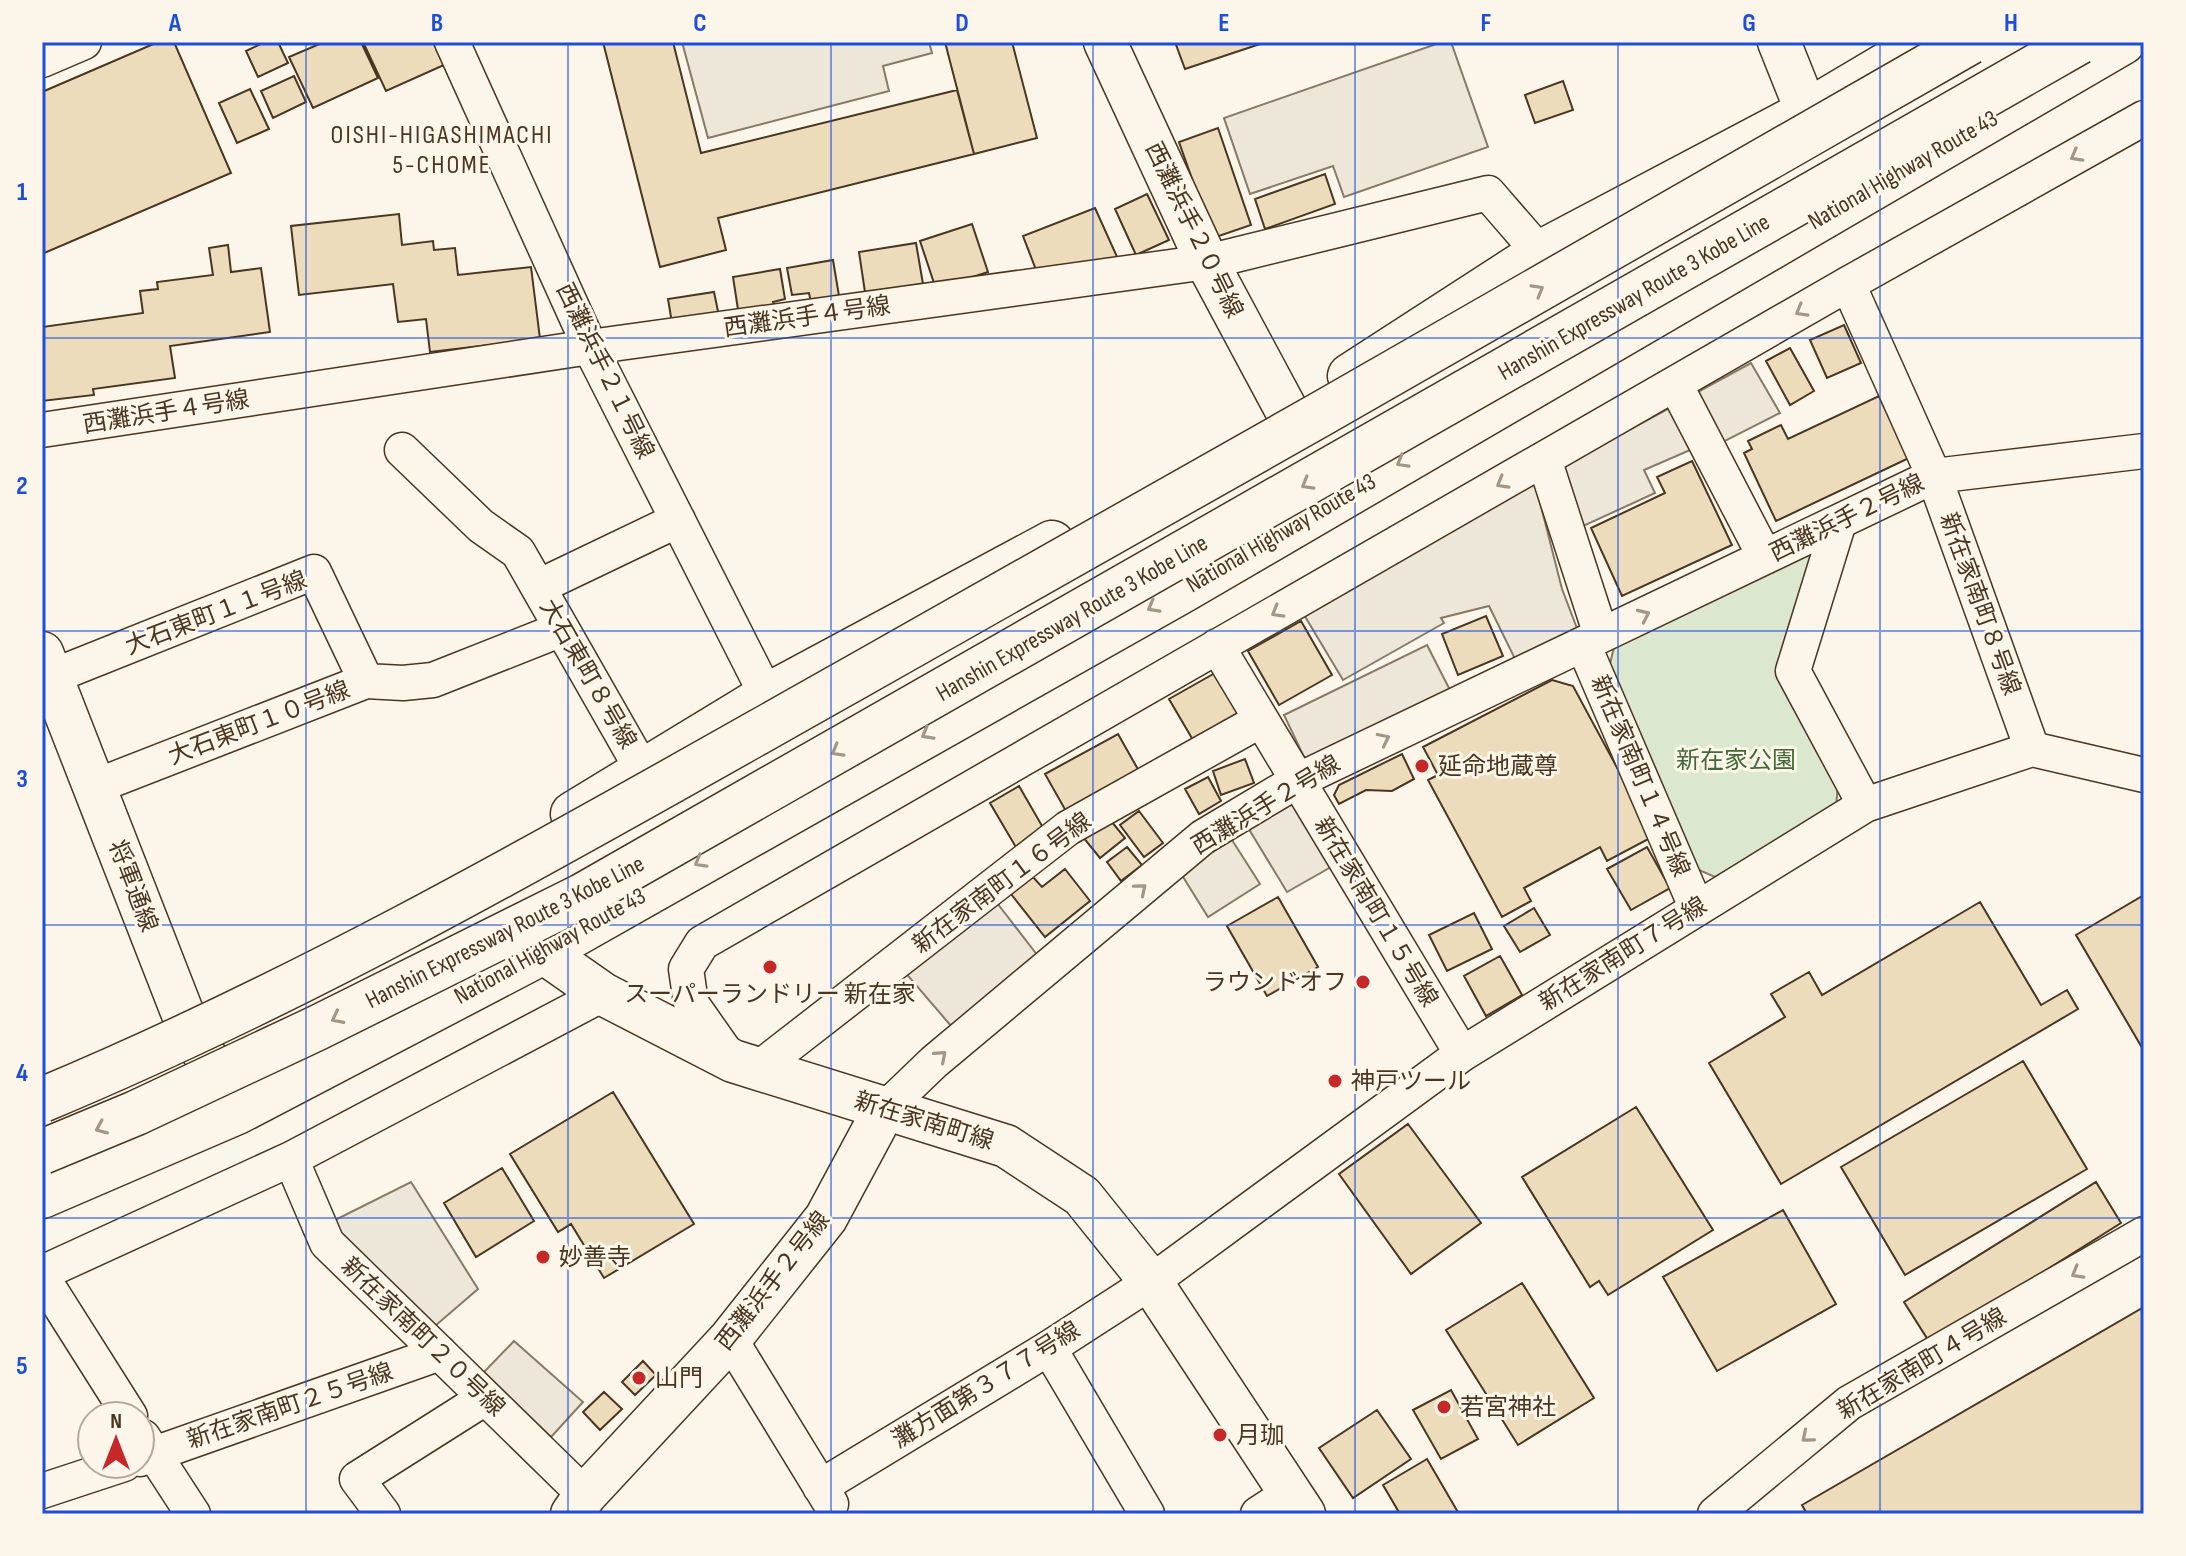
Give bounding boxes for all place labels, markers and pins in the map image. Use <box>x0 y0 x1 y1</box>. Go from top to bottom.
place label: 延命地蔵尊 <box>1438 752 1558 781</box>
marker: 延命地蔵尊 <box>1413 757 1431 775</box>
marker: スーパーランドリー 新在家 <box>761 958 779 976</box>
place label: ラウンドオフ <box>1203 968 1347 997</box>
marker: ラウンドオフ <box>1354 973 1372 991</box>
place label: スーパーランドリー 新在家 <box>624 980 916 1009</box>
place label: 神戸ツール <box>1351 1067 1471 1096</box>
marker: 神戸ツール <box>1326 1072 1344 1090</box>
place label: 妙善寺 <box>559 1243 631 1272</box>
marker: 妙善寺 <box>534 1248 552 1266</box>
place label: 山門 <box>655 1364 703 1393</box>
marker: 山門 <box>630 1369 648 1387</box>
place label: 若宮神社 <box>1460 1393 1556 1422</box>
marker: 若宮神社 <box>1435 1398 1453 1416</box>
place label: 月珈 <box>1236 1421 1284 1450</box>
marker: 月珈 <box>1211 1426 1229 1444</box>

